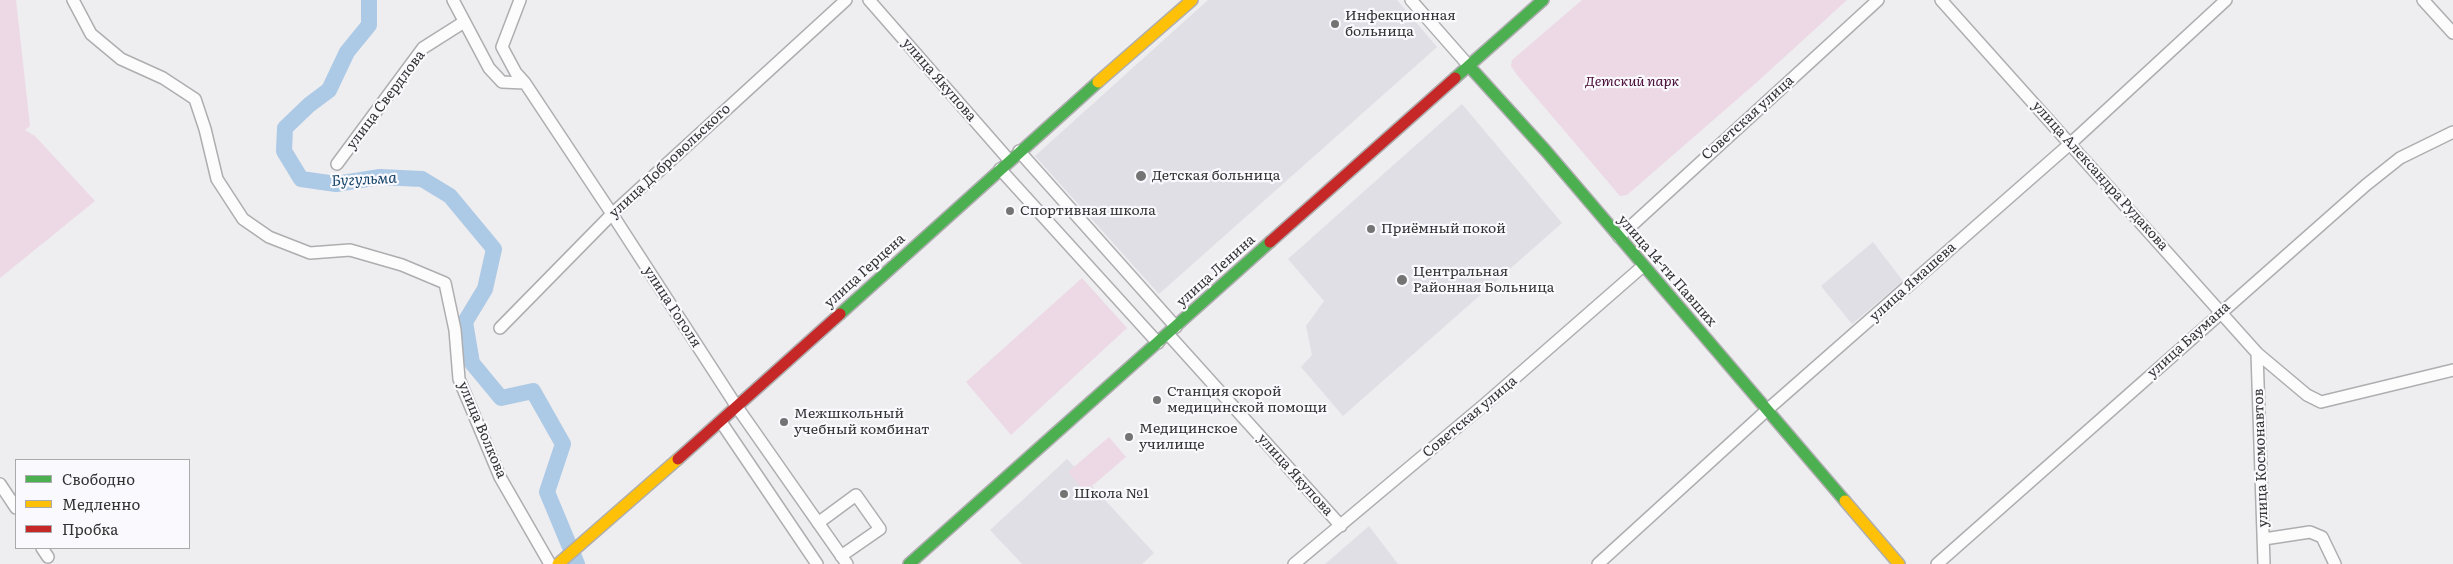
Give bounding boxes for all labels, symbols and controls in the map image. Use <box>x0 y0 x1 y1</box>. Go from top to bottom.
place label: Инфекционная больница <box>1345 8 1456 40</box>
marker: Инфекционная больница <box>1329 18 1341 30</box>
street label: улица Якупова <box>898 35 980 125</box>
street label: улица Свердлова <box>343 47 429 153</box>
street label: Советская улица <box>1698 72 1798 164</box>
park label: Детский парк <box>1585 74 1679 90</box>
street label: улица Александра Рудакова <box>2028 98 2172 254</box>
street label: улица Добровольского <box>606 100 734 222</box>
place label: Детская больница <box>1152 168 1280 184</box>
water label: Бугульма <box>331 169 397 191</box>
marker: Детская больница <box>1134 169 1148 183</box>
place label: Спортивная школа <box>1020 203 1156 219</box>
marker: Спортивная школа <box>1004 205 1016 217</box>
street label: улица 14-ти Павших <box>1614 212 1720 330</box>
place label: Приёмный покой <box>1381 221 1506 237</box>
marker: Приёмный покой <box>1365 223 1377 235</box>
street label: улица Герцена <box>821 230 909 312</box>
street label: улица Ленина <box>1173 231 1259 311</box>
street label: улица Ямашева <box>1866 239 1960 325</box>
street label: улица Гоголя <box>639 263 705 351</box>
place label: Центральная Районная Больница <box>1413 264 1554 296</box>
marker: Центральная Районная Больница <box>1395 273 1409 287</box>
street label: улица Баумана <box>2144 299 2234 381</box>
street label: Советская улица <box>1419 373 1521 461</box>
street label: улица Волкова <box>454 379 510 481</box>
place label: Станция скорой медицинской помощи <box>1167 384 1327 417</box>
street label: улица Космонавтов <box>2250 388 2272 528</box>
marker: Станция скорой медицинской помощи <box>1151 394 1163 406</box>
place label: Межшкольный учебный комбинат <box>794 406 929 438</box>
marker: Межшкольный учебный комбинат <box>778 416 790 428</box>
place label: Медицинское училище <box>1139 421 1237 454</box>
street label: улица Якупова <box>1254 430 1336 520</box>
marker: Медицинское училище <box>1123 431 1135 443</box>
legend <box>15 459 190 549</box>
text: Свободно <box>62 467 135 490</box>
place label: Школа №1 <box>1074 486 1149 502</box>
marker: Школа №1 <box>1058 488 1070 500</box>
text: Медленно <box>62 492 140 515</box>
text: Пробка <box>62 517 118 540</box>

